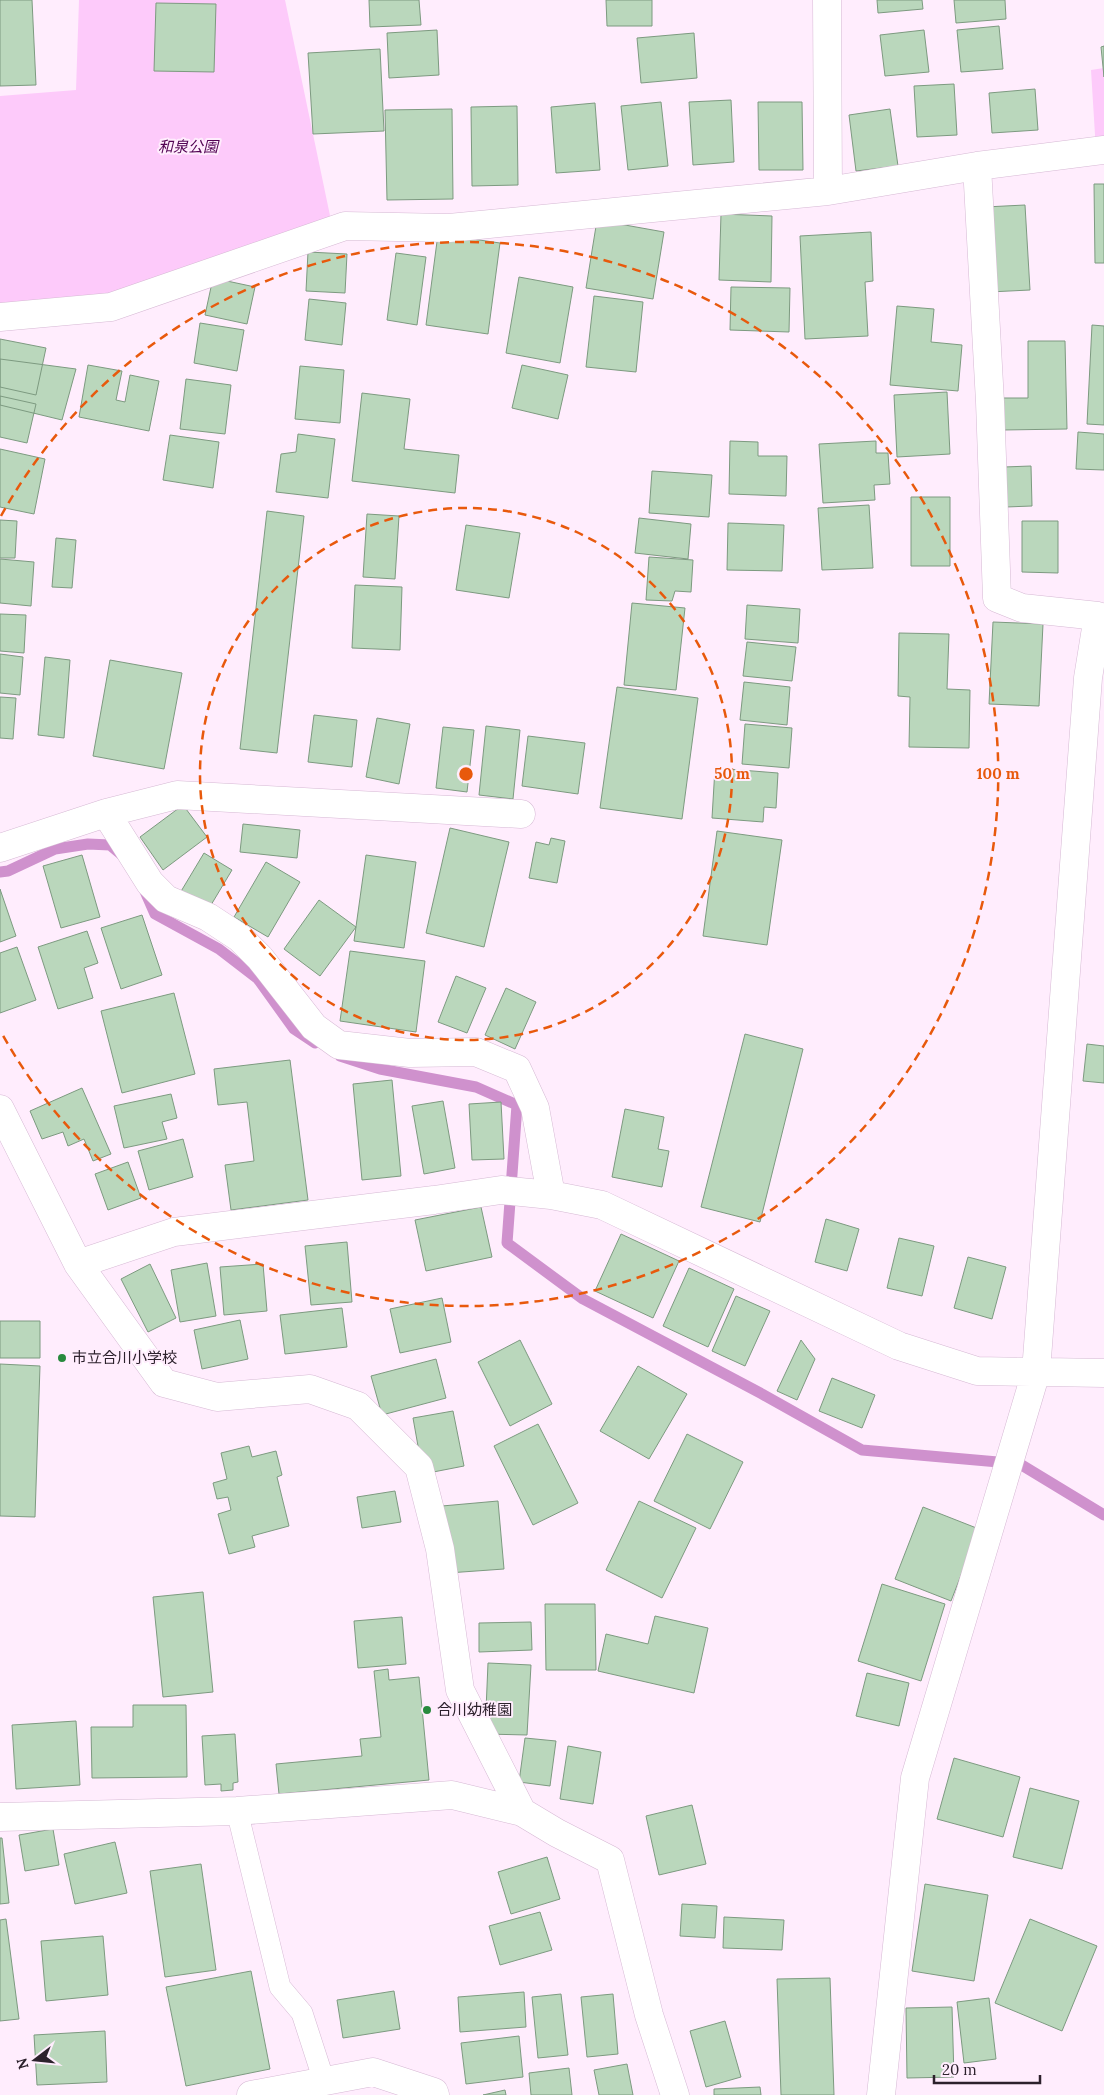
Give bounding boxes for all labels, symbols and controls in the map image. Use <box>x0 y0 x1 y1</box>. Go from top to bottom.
park label: 和泉公園 <box>158 137 220 156</box>
text: 50 m <box>714 764 750 783</box>
text: 100 m <box>977 764 1020 783</box>
centre of rings <box>457 765 475 783</box>
place label: 市立合川小学校 <box>72 1348 177 1367</box>
marker: 市立合川小学校 <box>56 1352 68 1364</box>
place label: 合川幼稚園 <box>437 1700 512 1719</box>
marker: 合川幼稚園 <box>421 1704 433 1716</box>
north arrow <box>10 2035 60 2085</box>
scale bar <box>934 2052 1040 2084</box>
text: N <box>12 2056 33 2071</box>
text: 20 m <box>942 2060 977 2079</box>

